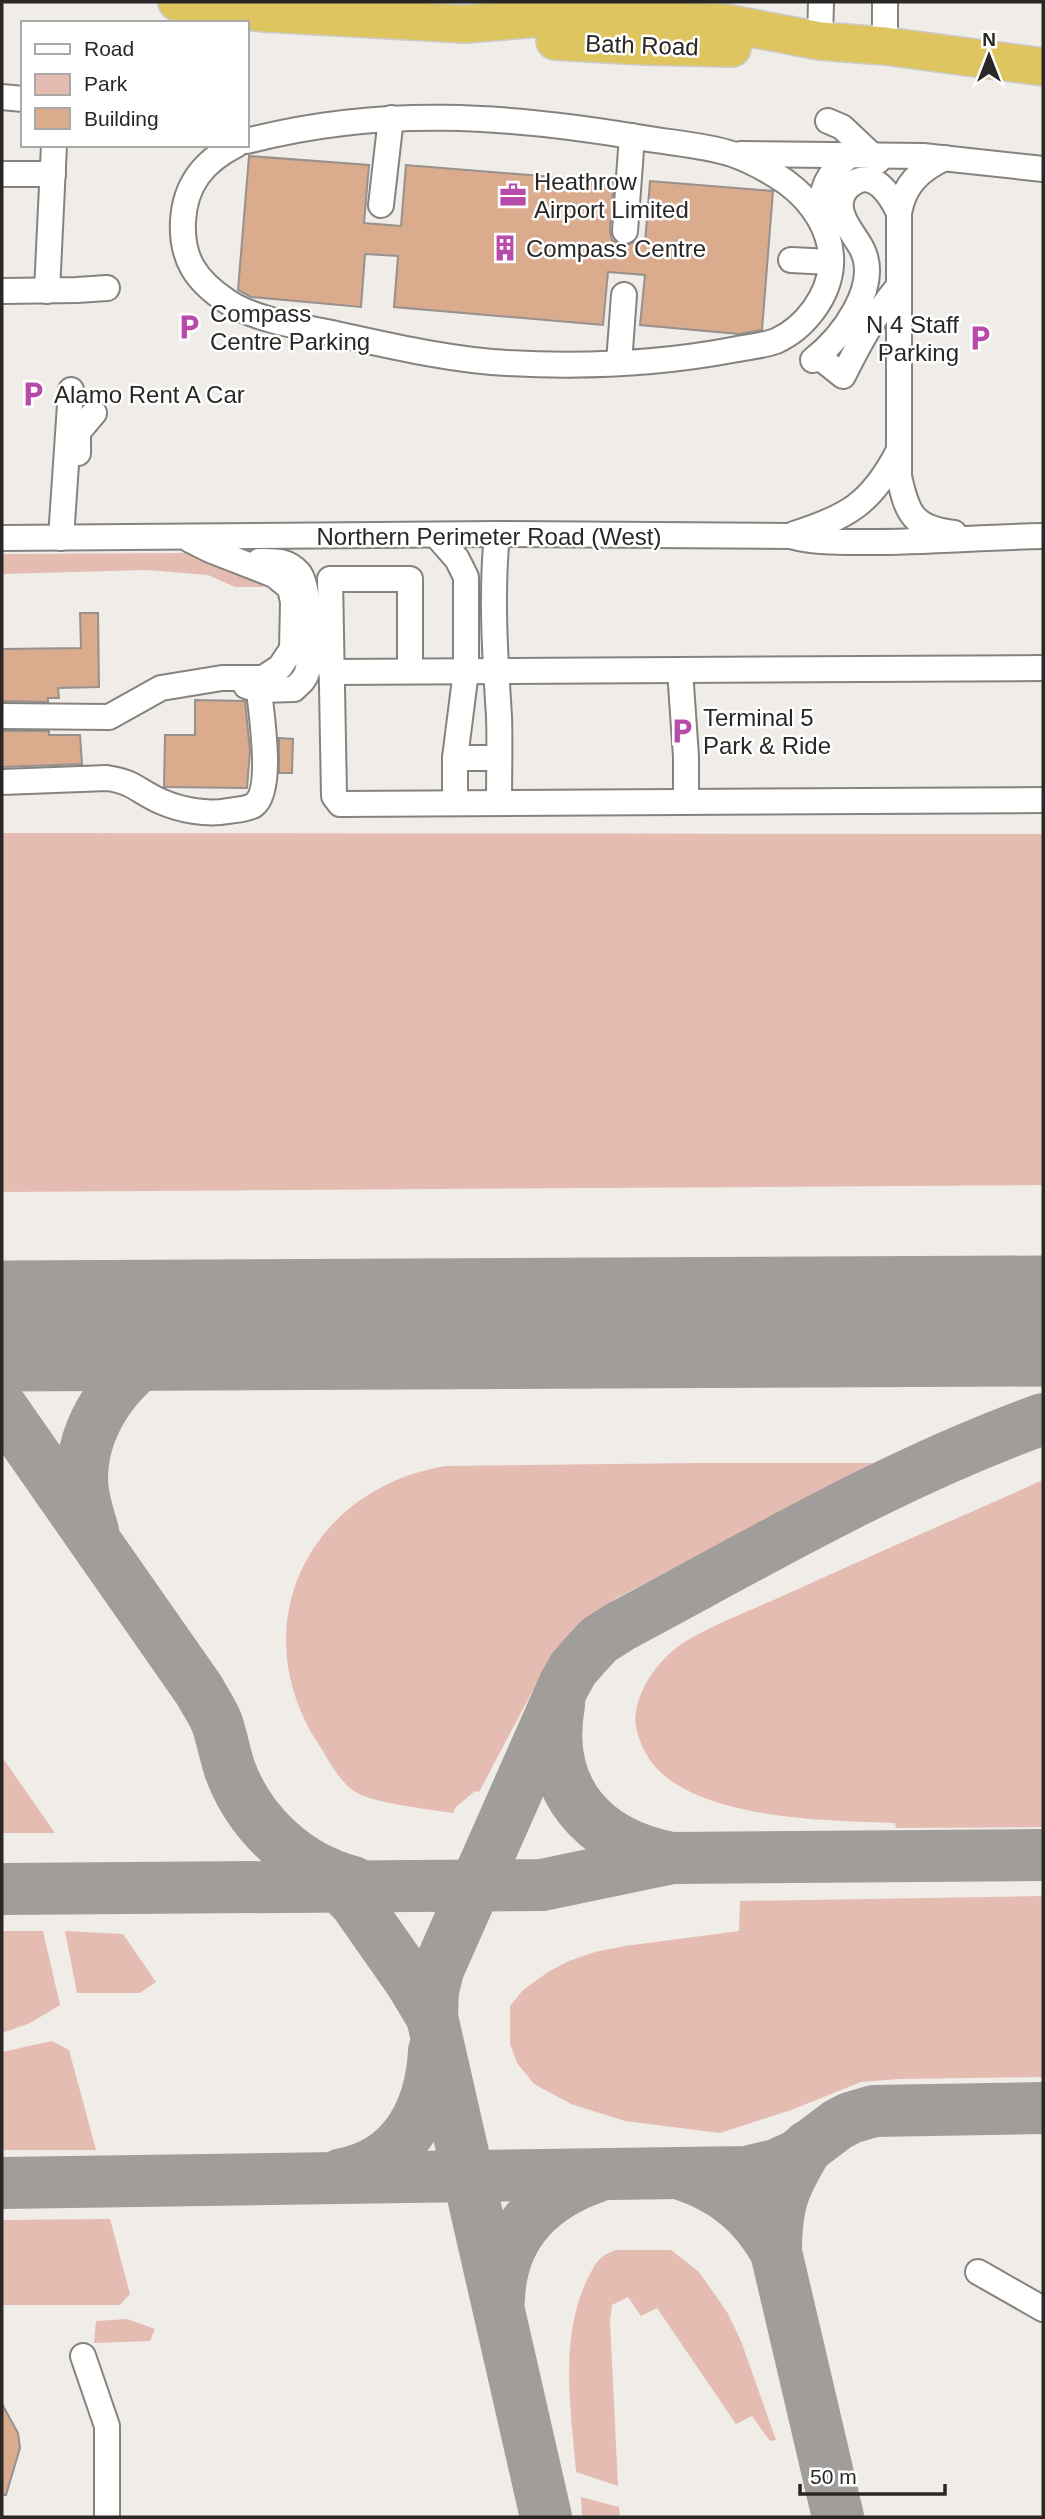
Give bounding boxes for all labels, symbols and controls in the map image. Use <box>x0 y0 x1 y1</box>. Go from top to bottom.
legend <box>21 21 248 147</box>
north arrow <box>954 21 1024 91</box>
text: N <box>982 29 996 50</box>
street label: Bath Road <box>585 30 699 60</box>
text: Road <box>84 37 134 60</box>
text: Park <box>84 72 128 95</box>
text: Building <box>84 107 159 130</box>
place label: Heathrow Airport Limited <box>534 168 689 223</box>
office icon: Heathrow Airport Limited <box>498 180 528 210</box>
building icon: Compass Centre <box>490 233 520 263</box>
place label: Compass Centre <box>526 235 706 262</box>
place label: Compass Centre Parking <box>210 300 370 355</box>
place label: N 4 Staff Parking <box>866 311 959 366</box>
parking icon: Compass Centre Parking <box>174 312 204 342</box>
parking icon: N 4 Staff Parking <box>965 323 995 353</box>
parking icon: Alamo Rent A Car <box>18 379 48 409</box>
place label: Alamo Rent A Car <box>54 381 245 408</box>
street label: Northern Perimeter Road (West) <box>317 523 662 550</box>
place label: Terminal 5 Park & Ride <box>703 704 831 759</box>
parking icon: Terminal 5 Park & Ride <box>667 716 697 746</box>
scale bar <box>800 2452 945 2496</box>
text: 50 m <box>810 2465 857 2488</box>

